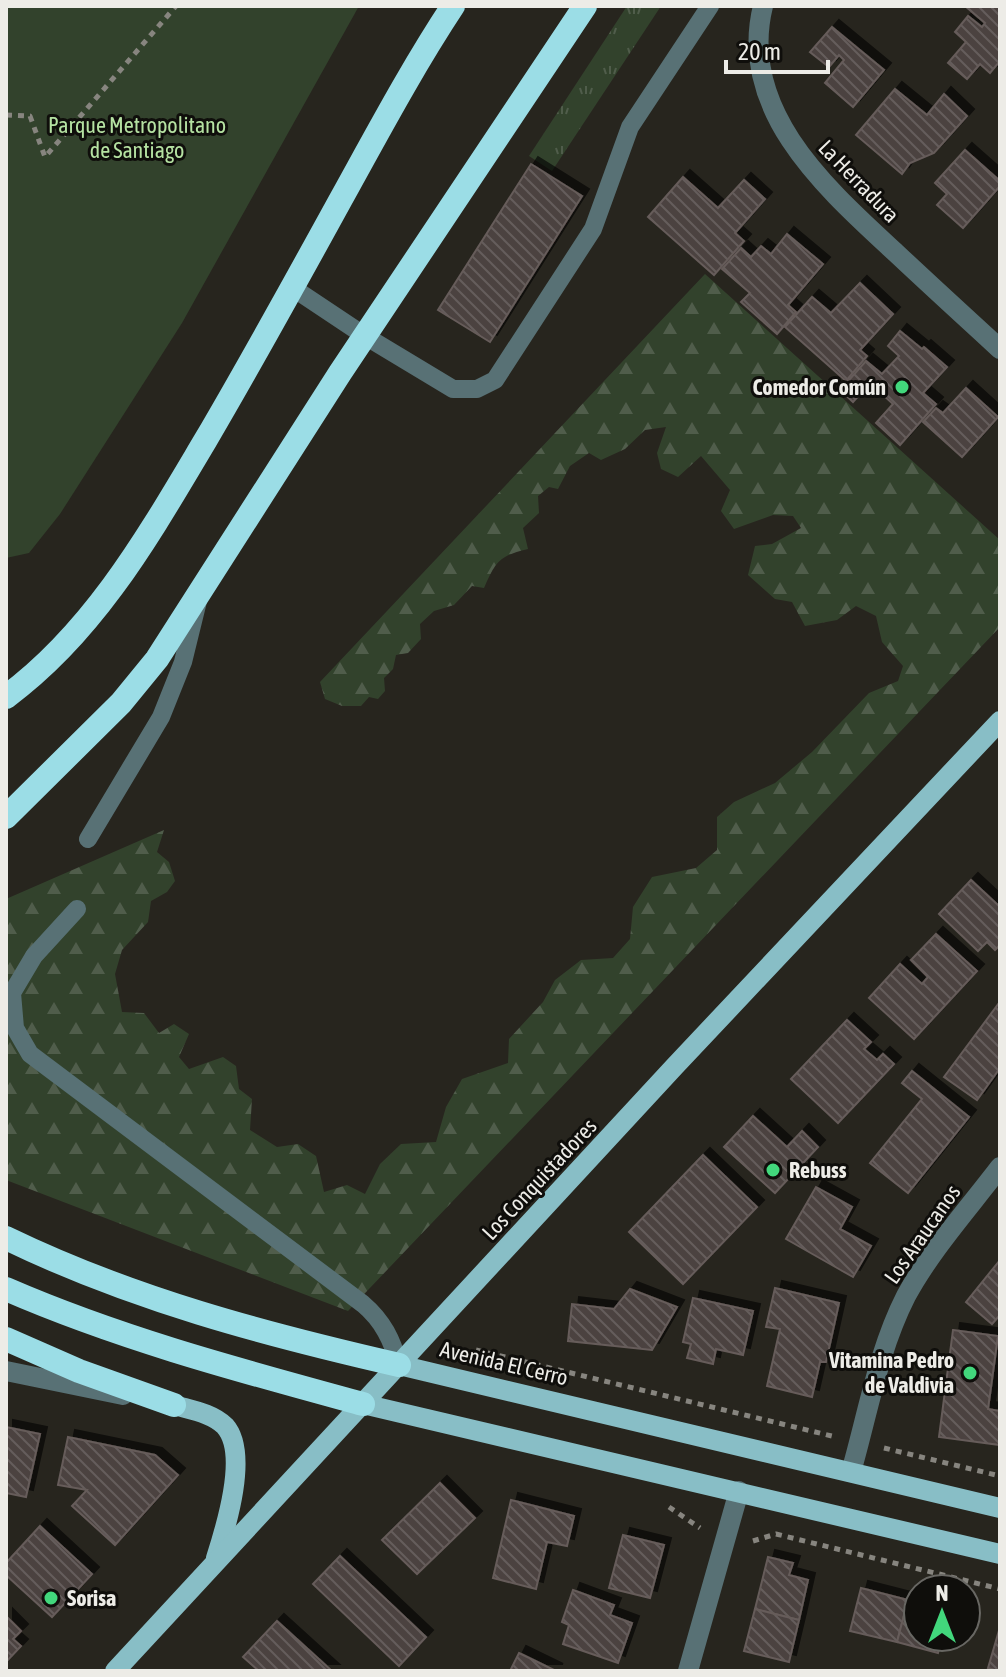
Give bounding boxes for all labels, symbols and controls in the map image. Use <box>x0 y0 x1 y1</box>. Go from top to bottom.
scale bar <box>726 24 828 74</box>
text: 20 m <box>738 38 781 65</box>
park label: Parque Metropolitano de Santiago <box>48 112 226 163</box>
street label: La Herradura <box>813 134 905 228</box>
place label: Comedor Común <box>752 374 886 400</box>
marker: Comedor Común <box>893 378 911 396</box>
street label: Los Conquistadores <box>476 1113 602 1245</box>
place label: Rebuss <box>789 1157 847 1183</box>
marker: Rebuss <box>764 1161 782 1179</box>
street label: Los Araucanos <box>879 1179 966 1288</box>
street label: Avenida El Cerro <box>438 1336 570 1390</box>
place label: Vitamina Pedro de Valdivia <box>828 1347 954 1398</box>
marker: Vitamina Pedro de Valdivia <box>961 1364 979 1382</box>
north arrow <box>902 1573 982 1653</box>
text: N <box>936 1580 948 1606</box>
place label: Sorisa <box>67 1585 116 1611</box>
marker: Sorisa <box>42 1589 60 1607</box>

